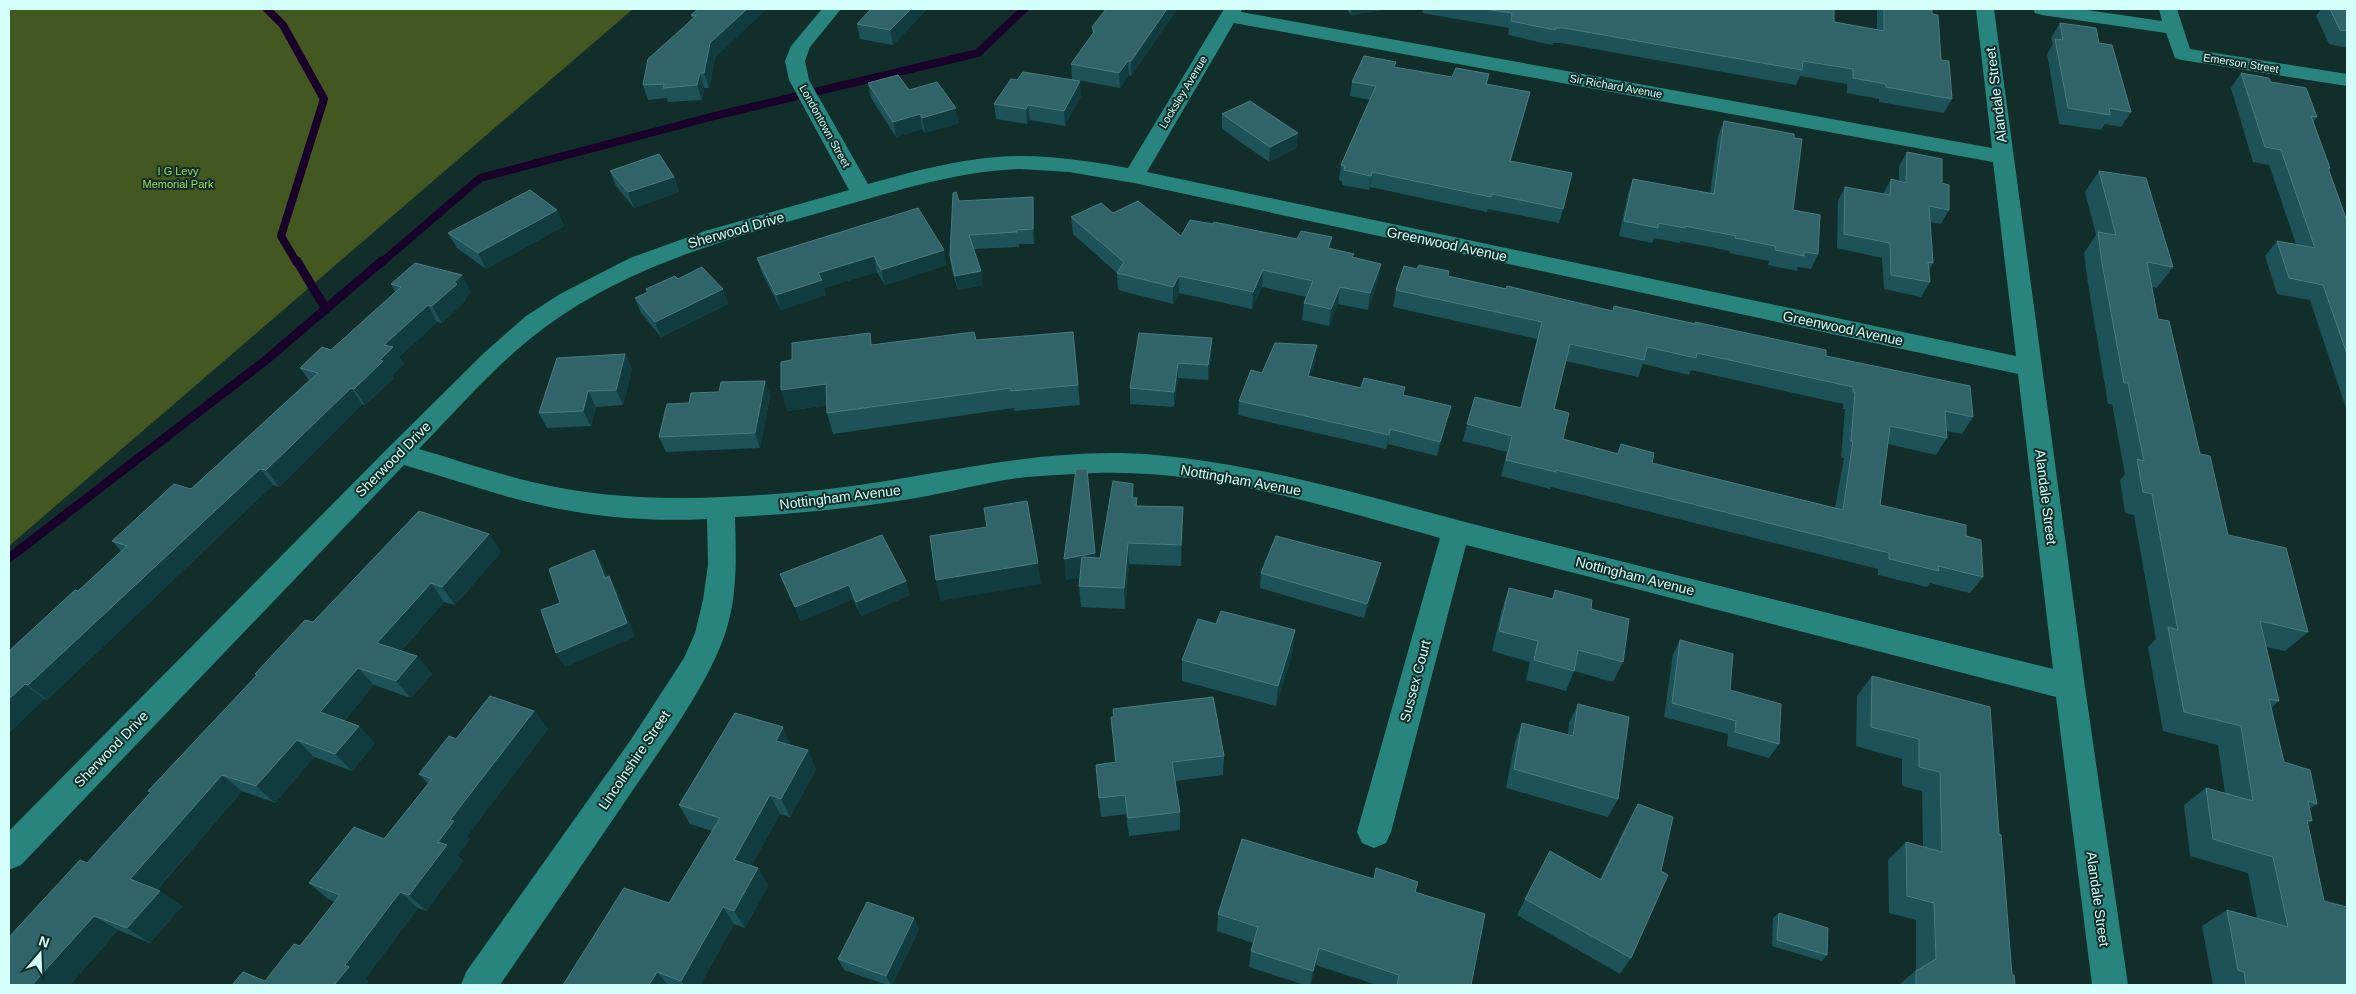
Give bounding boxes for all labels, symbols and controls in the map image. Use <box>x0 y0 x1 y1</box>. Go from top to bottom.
street label: Alandale Street <box>1982 46 2010 143</box>
street label: Emerson Street <box>2202 51 2280 75</box>
street label: Locksley Avenue <box>1157 54 1209 130</box>
street label: Sir Richard Avenue <box>1569 72 1663 100</box>
street label: Londontown Street <box>797 83 853 169</box>
park label: I G Levy Memorial Park <box>143 165 214 190</box>
street label: Sherwood Drive <box>686 209 786 251</box>
street label: Greenwood Avenue <box>1385 223 1509 265</box>
street label: Greenwood Avenue <box>1781 307 1905 349</box>
street label: Sherwood Drive <box>352 418 434 500</box>
street label: Alandale Street <box>2032 449 2060 546</box>
street label: Nottingham Avenue <box>1180 462 1303 499</box>
street label: Nottingham Avenue <box>779 482 902 512</box>
street label: Nottingham Avenue <box>1574 553 1696 599</box>
street label: Sussex Court <box>1396 638 1434 724</box>
street label: Sherwood Drive <box>71 707 151 790</box>
street label: Lincolnshire Street <box>595 707 673 813</box>
street label: Alandale Street <box>2083 850 2113 948</box>
north arrow <box>15 929 65 979</box>
text: N <box>37 932 52 951</box>

